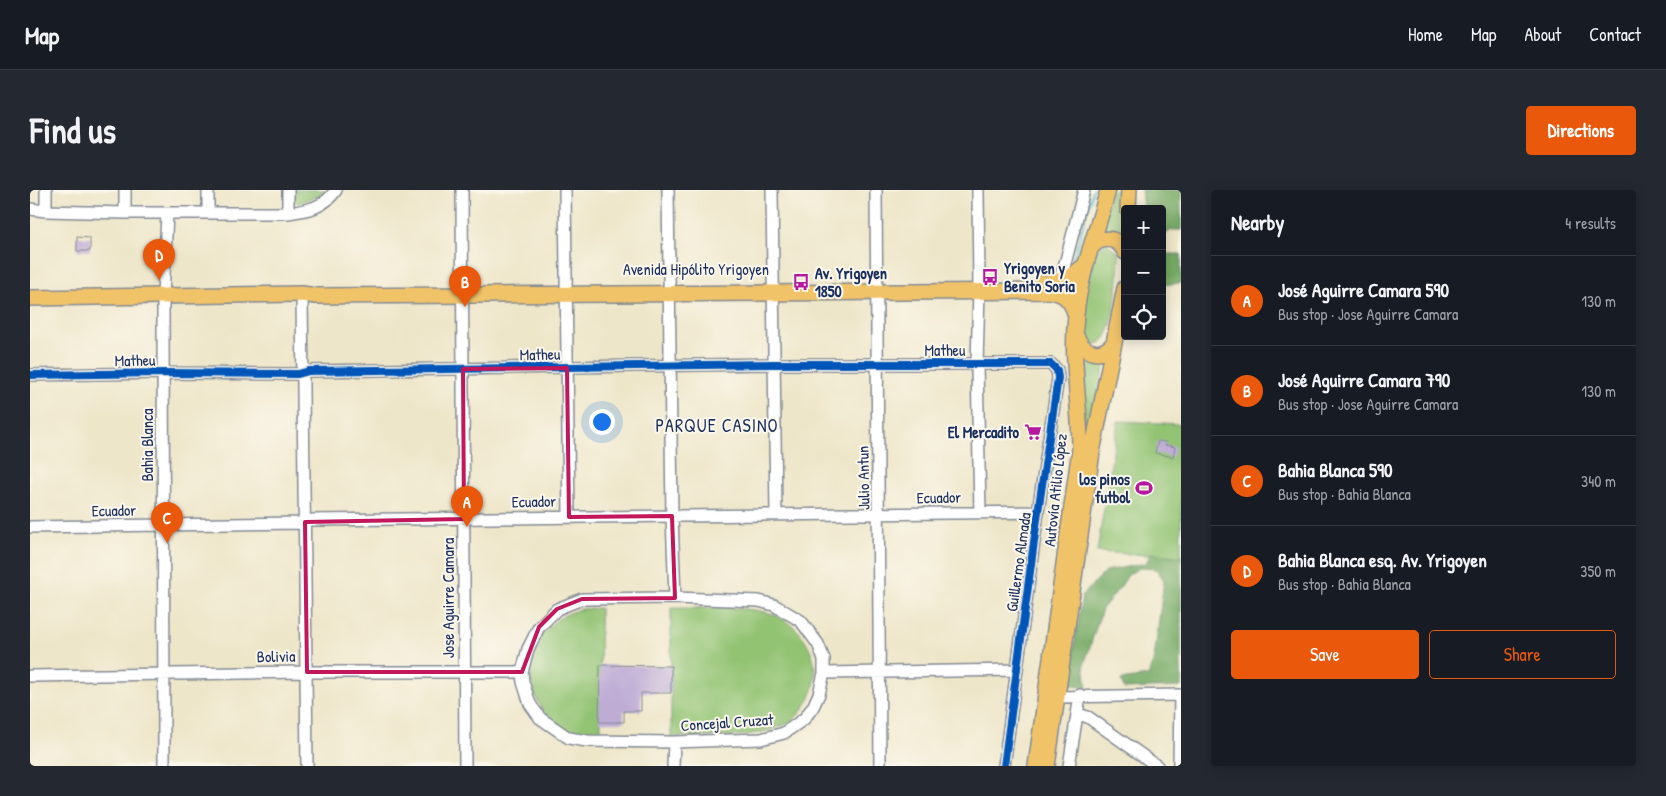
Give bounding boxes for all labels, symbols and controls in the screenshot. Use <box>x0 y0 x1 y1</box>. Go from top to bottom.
text: Map <box>25 19 59 51</box>
text: Home <box>1408 22 1443 47</box>
text: Map <box>1471 22 1496 47</box>
text: About <box>1524 22 1561 47</box>
text: Contact <box>1589 22 1641 47</box>
button: Directions <box>1526 106 1636 155</box>
text: Find us <box>30 107 116 154</box>
map controls <box>1121 205 1166 340</box>
button: + <box>1121 205 1166 250</box>
text: Nearby <box>1231 208 1284 237</box>
text: 4 results <box>1565 212 1616 234</box>
pin: D <box>143 239 175 280</box>
button: − <box>1121 250 1166 295</box>
place label: Yrigoyen y Benito Soria <box>1004 257 1075 297</box>
street label: Avenida Hipólito Yrigoyen <box>623 258 769 280</box>
place label: Av. Yrigoyen 1850 <box>815 262 887 302</box>
pin: B <box>449 266 481 307</box>
bus stop icon: Yrigoyen y Benito Soria <box>980 267 1000 287</box>
bus stop icon: Av. Yrigoyen 1850 <box>791 272 811 292</box>
text: José Aguirre Camara 590 <box>1278 277 1449 303</box>
text: A <box>1243 290 1251 312</box>
text: 130 m <box>1581 290 1616 312</box>
button: locate <box>1121 295 1166 340</box>
text: Bus stop · Jose Aguirre Camara <box>1278 303 1458 325</box>
street label: Matheu <box>925 339 966 361</box>
street label: Matheu <box>519 343 561 365</box>
street label: Matheu <box>114 349 156 371</box>
text: José Aguirre Camara 790 <box>1278 367 1450 393</box>
text: B <box>1243 380 1251 402</box>
text: 130 m <box>1581 380 1616 402</box>
text: Bus stop · Jose Aguirre Camara <box>1278 393 1458 415</box>
street label: Bahia Blanca <box>136 409 158 482</box>
your location <box>589 409 615 435</box>
district label: PARQUE CASINO <box>655 413 779 438</box>
place label: El Mercadito <box>948 421 1020 443</box>
supermarket icon: El Mercadito <box>1023 422 1043 442</box>
street label: Autovía Atilio López <box>1038 432 1072 548</box>
street label: Julio Antun <box>851 446 875 510</box>
text: Bahia Blanca 590 <box>1278 457 1393 483</box>
place label: los pinos futbol <box>1079 468 1131 508</box>
text: C <box>1243 470 1251 492</box>
text: 340 m <box>1581 470 1616 492</box>
sports icon: los pinos futbol <box>1134 478 1154 498</box>
text: Bus stop · Bahia Blanca <box>1278 483 1411 505</box>
pin: A <box>451 486 483 527</box>
street label: Ecuador <box>916 486 962 508</box>
street label: Ecuador <box>511 490 557 512</box>
street label: Ecuador <box>91 499 137 521</box>
pin: C <box>151 502 183 543</box>
street label: Guillermo Almada <box>1000 511 1036 613</box>
street label: Jose Aguirre Camara <box>437 538 459 658</box>
text: Bahia Blanca esq. Av. Yrigoyen <box>1278 547 1487 573</box>
text: D <box>1243 560 1251 582</box>
text: 350 m <box>1580 560 1616 582</box>
text: Bus stop · Bahia Blanca <box>1278 573 1411 595</box>
button: Save <box>1231 630 1419 679</box>
button: Share <box>1429 630 1616 679</box>
street label: Bolivia <box>256 645 296 667</box>
street label: Concejal Cruzat <box>680 708 775 736</box>

